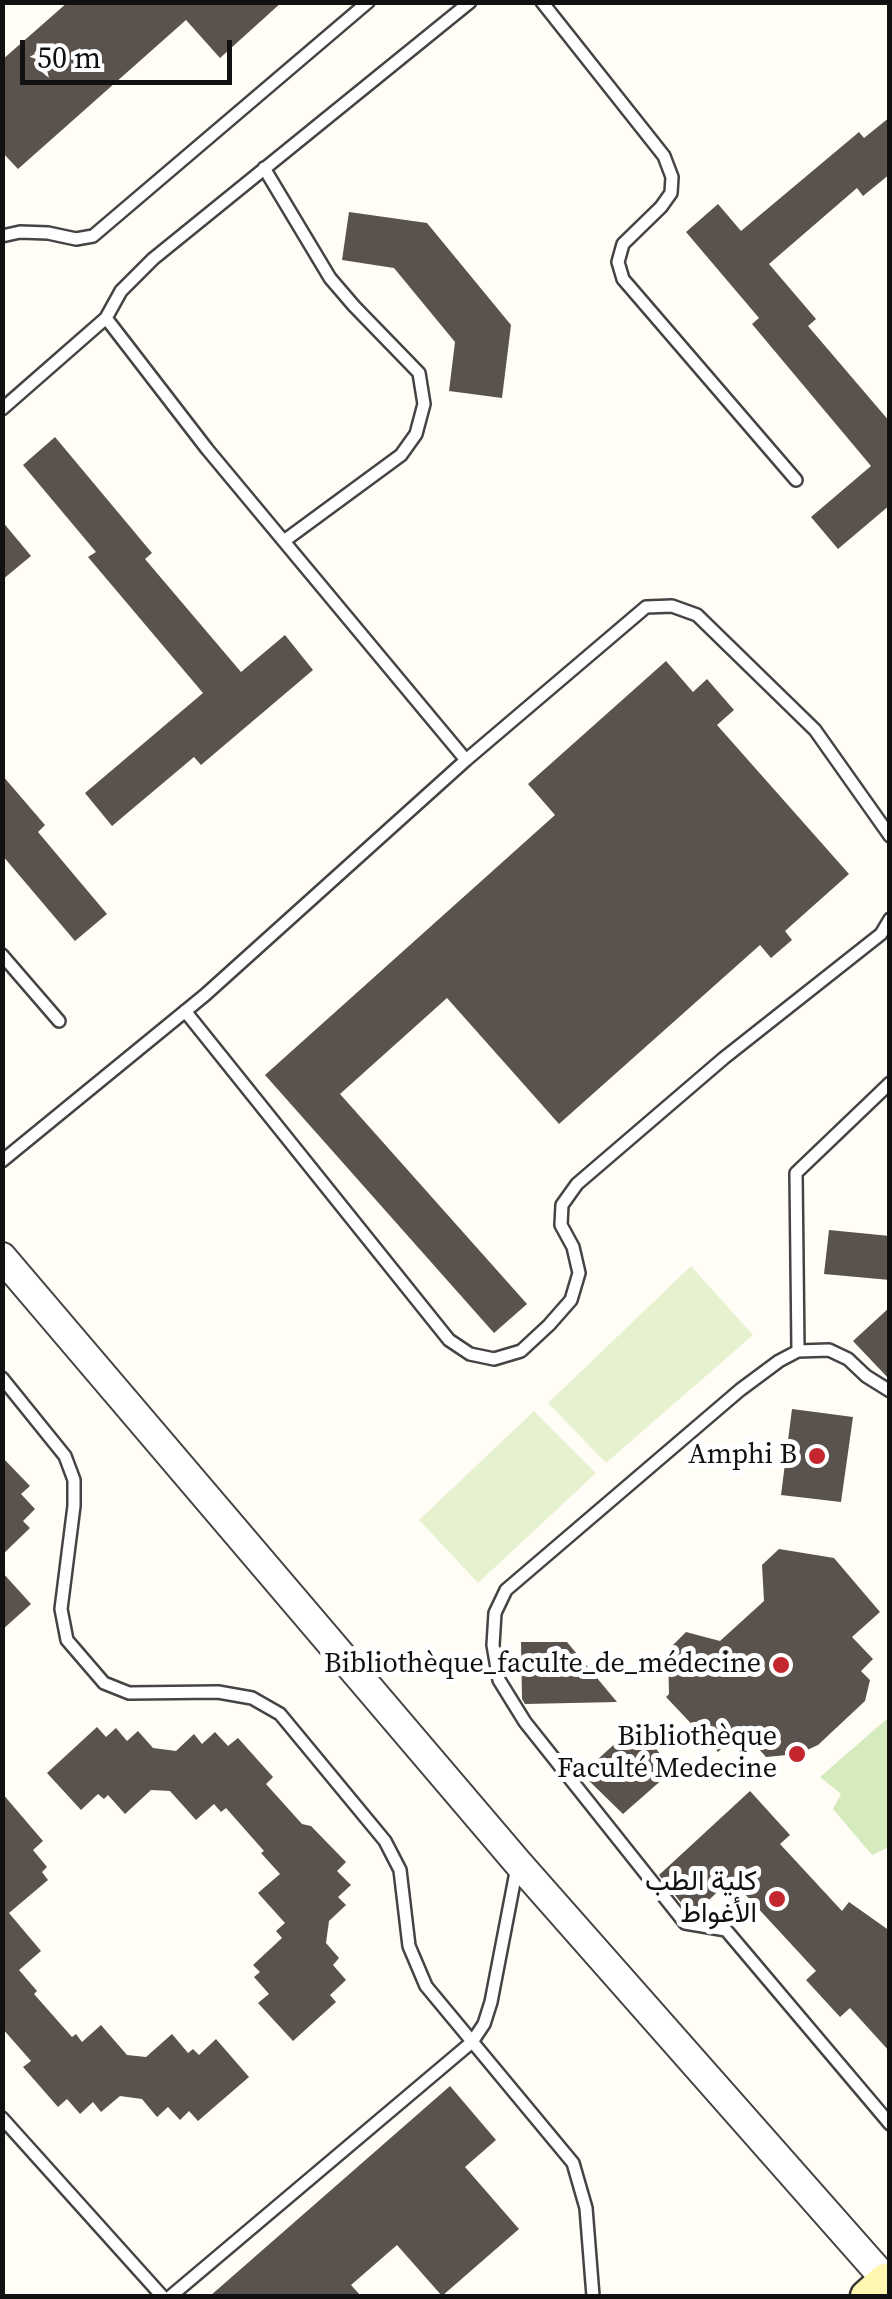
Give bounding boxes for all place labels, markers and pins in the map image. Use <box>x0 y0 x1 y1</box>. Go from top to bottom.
place label: Amphi B <box>688 1439 797 1473</box>
marker: Amphi B <box>806 1445 828 1467</box>
place label: Bibliothèque_faculte_de_médecine <box>324 1648 761 1682</box>
marker: Bibliothèque_faculte_de_médecine <box>770 1654 792 1676</box>
place label: Bibliothèque Faculté Medecine <box>557 1721 777 1787</box>
marker: Bibliothèque Faculté Medecine <box>786 1743 808 1765</box>
place label: كلية الطب الأغواط <box>645 1866 757 1932</box>
marker: كلية الطب الأغواط <box>766 1888 788 1910</box>

